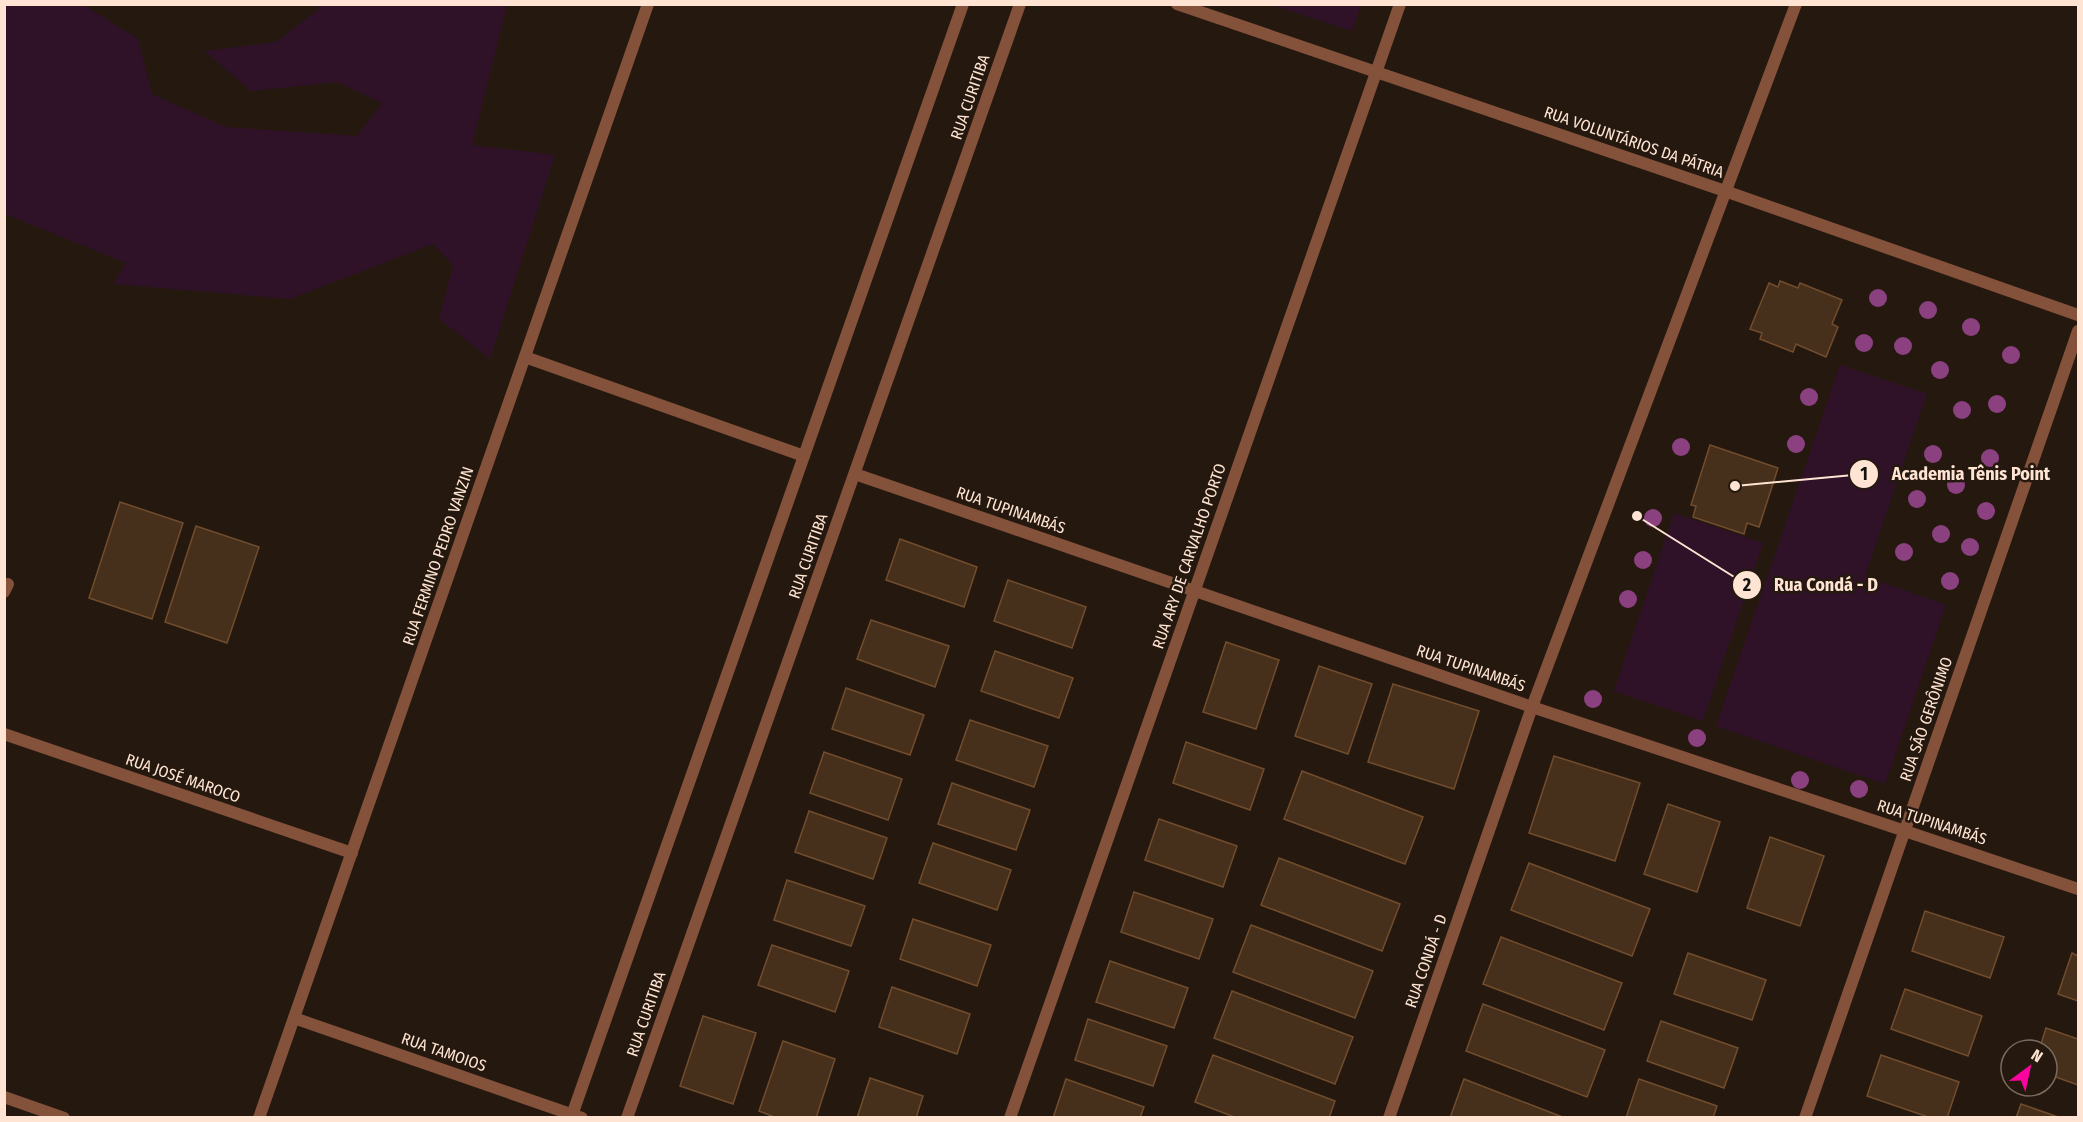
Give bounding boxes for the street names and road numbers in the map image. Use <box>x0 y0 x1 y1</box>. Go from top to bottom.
street label: RUA CURITIBA <box>947 51 994 142</box>
street label: RUA VOLUNTÁRIOS DA PÁTRIA <box>1542 102 1727 182</box>
street label: RUA ARY DE CARVALHO PORTO <box>1148 461 1230 651</box>
street label: RUA FERMINO PEDRO VANZIN <box>399 464 477 648</box>
street label: RUA TUPINAMBÁS <box>954 482 1068 538</box>
street label: RUA CURITIBA <box>785 510 832 601</box>
street label: RUA TUPINAMBÁS <box>1414 640 1528 696</box>
street label: RUA SÃO GERÔNIMO <box>1895 654 1956 784</box>
street label: RUA JOSÉ MAROCO <box>123 749 243 807</box>
street label: RUA TUPINAMBÁS <box>1875 795 1989 849</box>
street label: RUA CONDÁ - D <box>1401 912 1451 1010</box>
street label: RUA CURITIBA <box>623 968 670 1059</box>
street label: RUA TAMOIOS <box>399 1029 489 1075</box>

